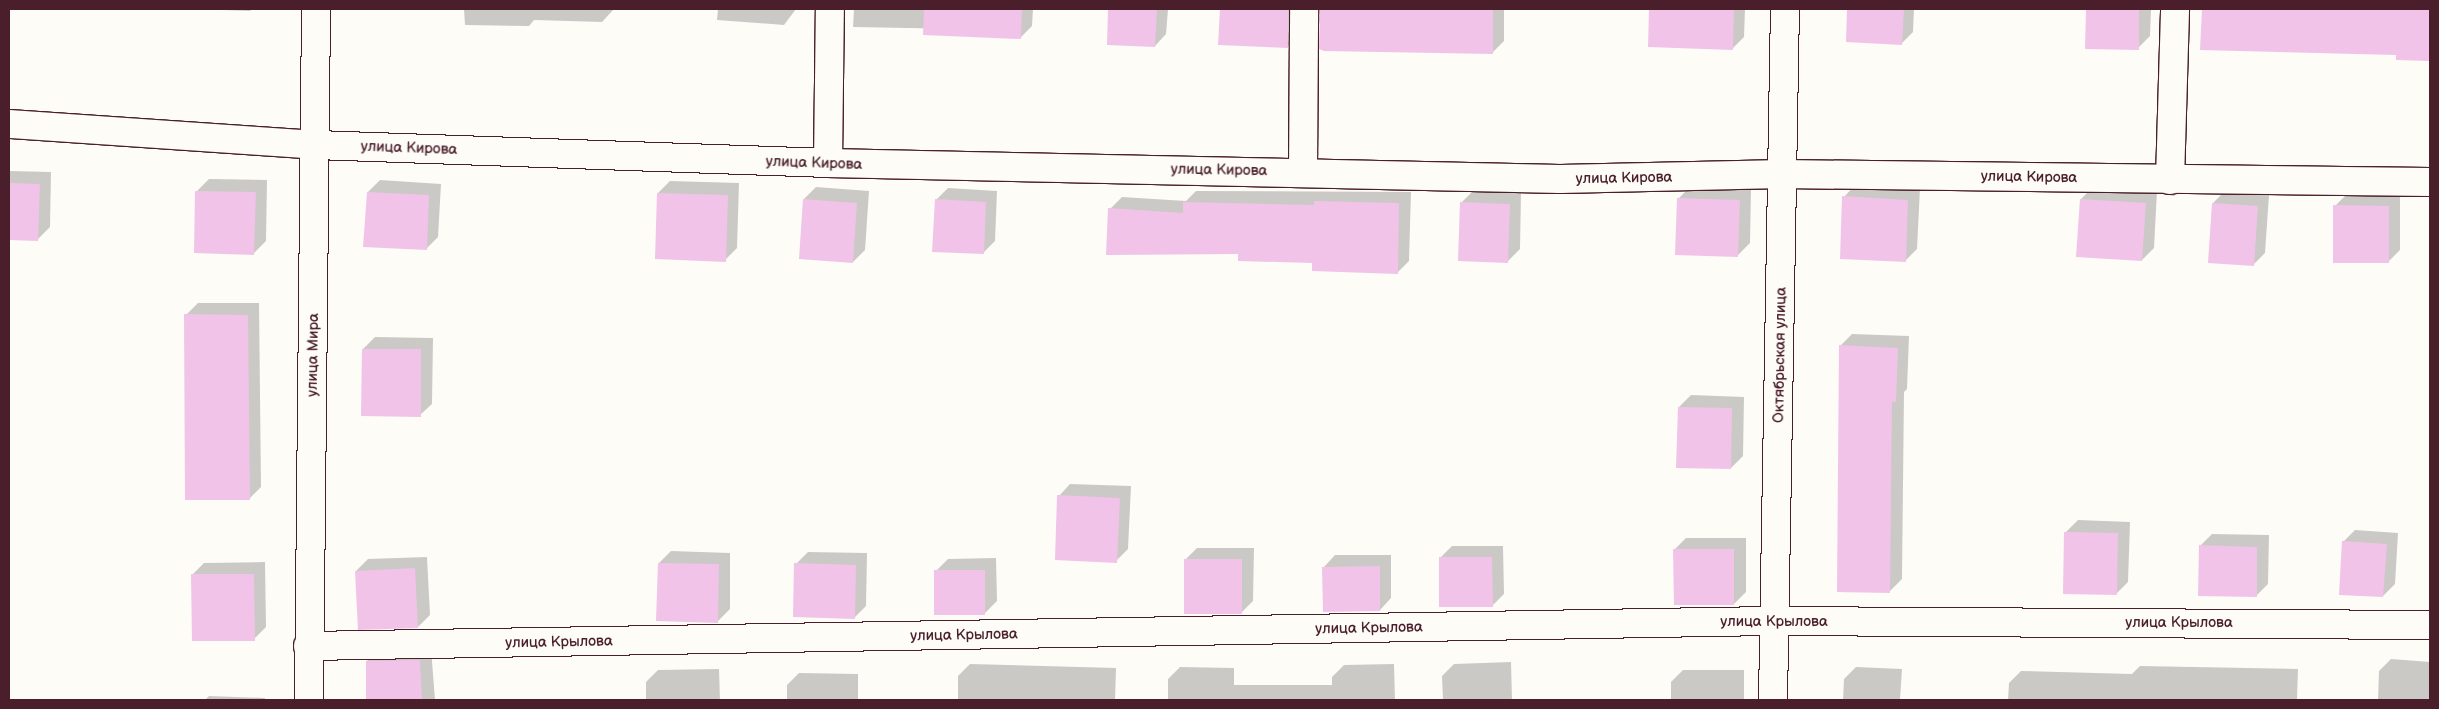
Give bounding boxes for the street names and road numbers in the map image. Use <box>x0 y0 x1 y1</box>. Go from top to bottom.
street label: улица Кирова <box>360 137 458 159</box>
street label: улица Кирова <box>765 152 863 174</box>
street label: улица Кирова <box>1171 160 1267 180</box>
street label: улица Кирова <box>1981 167 2077 187</box>
street label: улица Кирова <box>1576 168 1672 188</box>
street label: Октябрьская улица <box>1770 287 1790 423</box>
street label: улица Мира <box>303 313 323 397</box>
street label: улица Крылова <box>1720 613 1828 631</box>
street label: улица Крылова <box>2125 614 2233 632</box>
street label: улица Крылова <box>1315 618 1423 638</box>
street label: улица Крылова <box>910 625 1018 645</box>
street label: улица Крылова <box>505 632 613 652</box>

